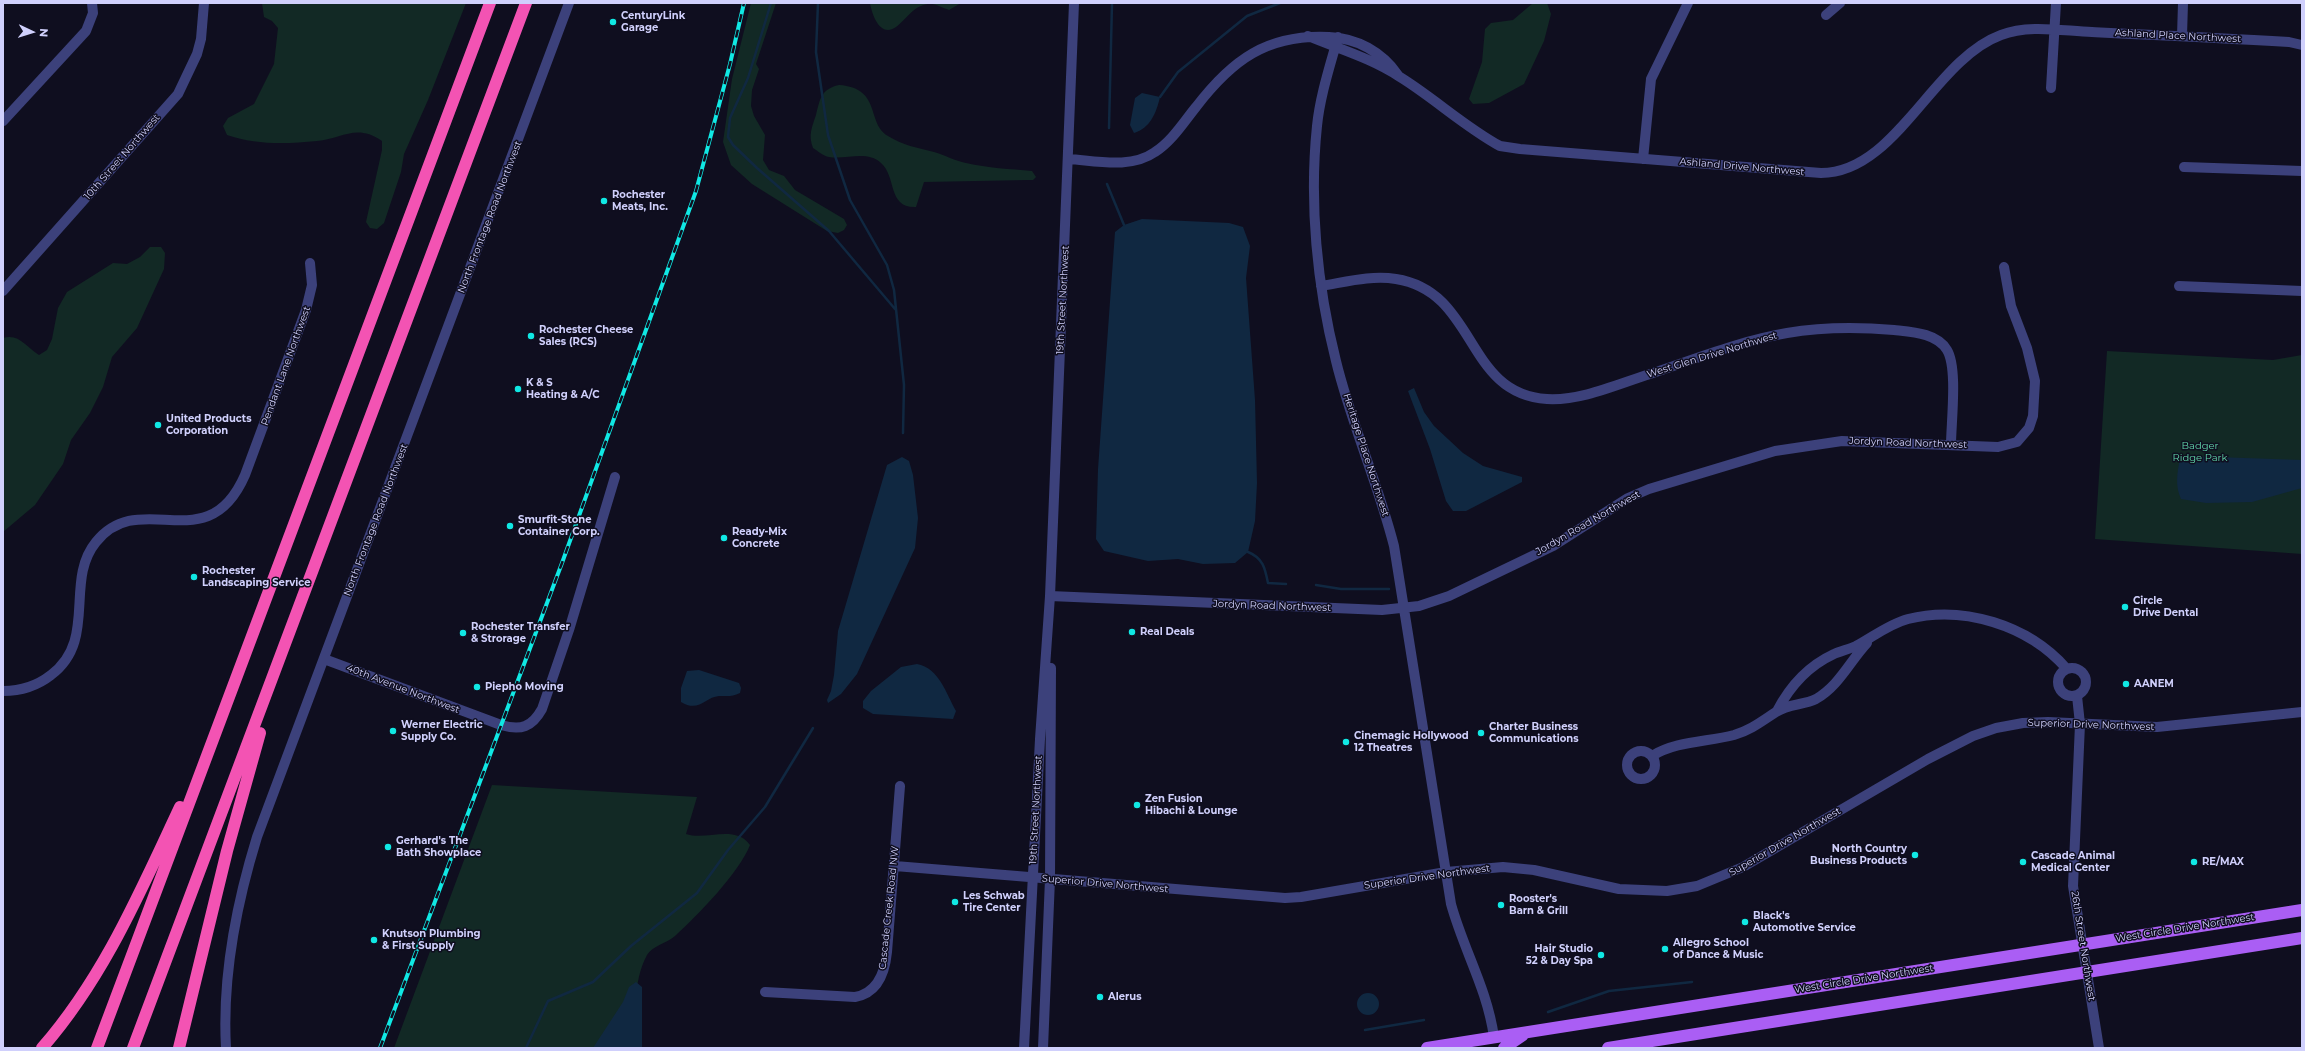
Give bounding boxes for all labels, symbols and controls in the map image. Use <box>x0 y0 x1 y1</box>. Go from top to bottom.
place label: CenturyLink Garage <box>621 10 685 34</box>
north arrow <box>12 12 52 52</box>
marker: CenturyLink Garage <box>608 17 618 27</box>
street label: Ashland Place Northwest <box>2115 27 2241 45</box>
text: N <box>37 28 51 38</box>
street label: 10th Street Northwest <box>82 112 162 202</box>
street label: North Frontage Road Northwest <box>455 139 525 295</box>
street label: Ashland Drive Northwest <box>1679 156 1805 178</box>
place label: Rochester Meats, Inc. <box>612 189 668 212</box>
marker: Rochester Meats, Inc. <box>599 196 609 206</box>
street label: 19th Street Northwest <box>1054 245 1072 355</box>
street label: Pendant Lane Northwest <box>259 305 313 427</box>
place label: Rochester Cheese Sales (RCS) <box>539 324 633 348</box>
street label: West Glen Drive Northwest <box>1645 329 1779 381</box>
marker: Rochester Cheese Sales (RCS) <box>526 331 536 341</box>
place label: K & S Heating & A/C <box>526 377 600 400</box>
marker: K & S Heating & A/C <box>513 384 523 394</box>
street label: Heritage Place Northwest <box>1340 392 1392 518</box>
place label: United Products Corporation <box>166 413 251 436</box>
marker: United Products Corporation <box>153 420 163 430</box>
street label: Jordyn Road Northwest <box>1849 435 1967 451</box>
park label: Badger Ridge Park <box>2172 440 2228 464</box>
street label: North Frontage Road Northwest <box>341 442 411 598</box>
street label: Jordyn Road Northwest <box>1534 488 1642 558</box>
place label: Smurfit-Stone Container Corp. <box>518 514 600 538</box>
marker: Smurfit-Stone Container Corp. <box>505 521 515 531</box>
place label: Ready-Mix Concrete <box>732 526 787 550</box>
marker: Ready-Mix Concrete <box>719 533 729 543</box>
place label: Rochester Landscaping Service <box>202 565 310 588</box>
marker: Rochester Landscaping Service <box>189 572 199 582</box>
place label: Circle Drive Dental <box>2133 595 2198 618</box>
street label: Jordyn Road Northwest <box>1213 598 1331 614</box>
marker: Circle Drive Dental <box>2120 602 2130 612</box>
place label: Rochester Transfer & Strorage <box>471 621 570 644</box>
place label: Real Deals <box>1140 626 1194 638</box>
marker: Real Deals <box>1127 627 1137 637</box>
marker: Rochester Transfer & Strorage <box>458 628 468 638</box>
street label: 40th Avenue Northwest <box>345 662 461 716</box>
place label: AANEM <box>2134 678 2174 690</box>
marker: AANEM <box>2121 679 2131 689</box>
place label: Piepho Moving <box>485 681 564 693</box>
marker: Piepho Moving <box>472 682 482 692</box>
street label: Superior Drive Northwest <box>2027 717 2155 733</box>
place label: Werner Electric Supply Co. <box>401 719 483 742</box>
place label: Charter Business Communications <box>1489 721 1579 744</box>
marker: Werner Electric Supply Co. <box>388 726 398 736</box>
marker: Charter Business Communications <box>1476 728 1486 738</box>
place label: Cinemagic Hollywood 12 Theatres <box>1354 730 1469 754</box>
marker: Cinemagic Hollywood 12 Theatres <box>1341 737 1351 747</box>
street label: 19th Street Northwest <box>1027 755 1045 865</box>
place label: Zen Fusion Hibachi & Lounge <box>1145 793 1238 816</box>
marker: Zen Fusion Hibachi & Lounge <box>1132 800 1142 810</box>
street label: Superior Drive Northwest <box>1727 805 1843 879</box>
place label: Gerhard's The Bath Showplace <box>396 835 481 858</box>
marker: Gerhard's The Bath Showplace <box>383 842 393 852</box>
place label: North Country Business Products <box>1810 843 1907 866</box>
street label: Cascade Creek Road NW <box>877 846 901 970</box>
marker: North Country Business Products <box>1910 850 1920 860</box>
place label: Cascade Animal Medical Center <box>2031 850 2115 874</box>
place label: RE/MAX <box>2202 856 2244 868</box>
marker: Cascade Animal Medical Center <box>2018 857 2028 867</box>
marker: RE/MAX <box>2189 857 2199 867</box>
street label: Superior Drive Northwest <box>1363 862 1491 892</box>
street label: Superior Drive Northwest <box>1041 872 1169 896</box>
place label: Les Schwab Tire Center <box>963 890 1025 914</box>
street label: 26th Street Northwest <box>2068 890 2098 1002</box>
place label: Rooster's Barn & Grill <box>1509 893 1568 916</box>
marker: Les Schwab Tire Center <box>950 897 960 907</box>
marker: Rooster's Barn & Grill <box>1496 900 1506 910</box>
place label: Black's Automotive Service <box>1753 910 1856 934</box>
street label: West Circle Drive Northwest <box>2115 911 2255 945</box>
marker: Black's Automotive Service <box>1740 917 1750 927</box>
place label: Knutson Plumbing & First Supply <box>382 928 481 952</box>
marker: Knutson Plumbing & First Supply <box>369 935 379 945</box>
place label: Allegro School of Dance & Music <box>1673 937 1763 960</box>
place label: Hair Studio 52 & Day Spa <box>1526 943 1593 966</box>
marker: Allegro School of Dance & Music <box>1660 944 1670 954</box>
marker: Hair Studio 52 & Day Spa <box>1596 950 1606 960</box>
street label: West Circle Drive Northwest <box>1794 962 1934 996</box>
place label: Alerus <box>1108 991 1141 1003</box>
marker: Alerus <box>1095 992 1105 1002</box>

